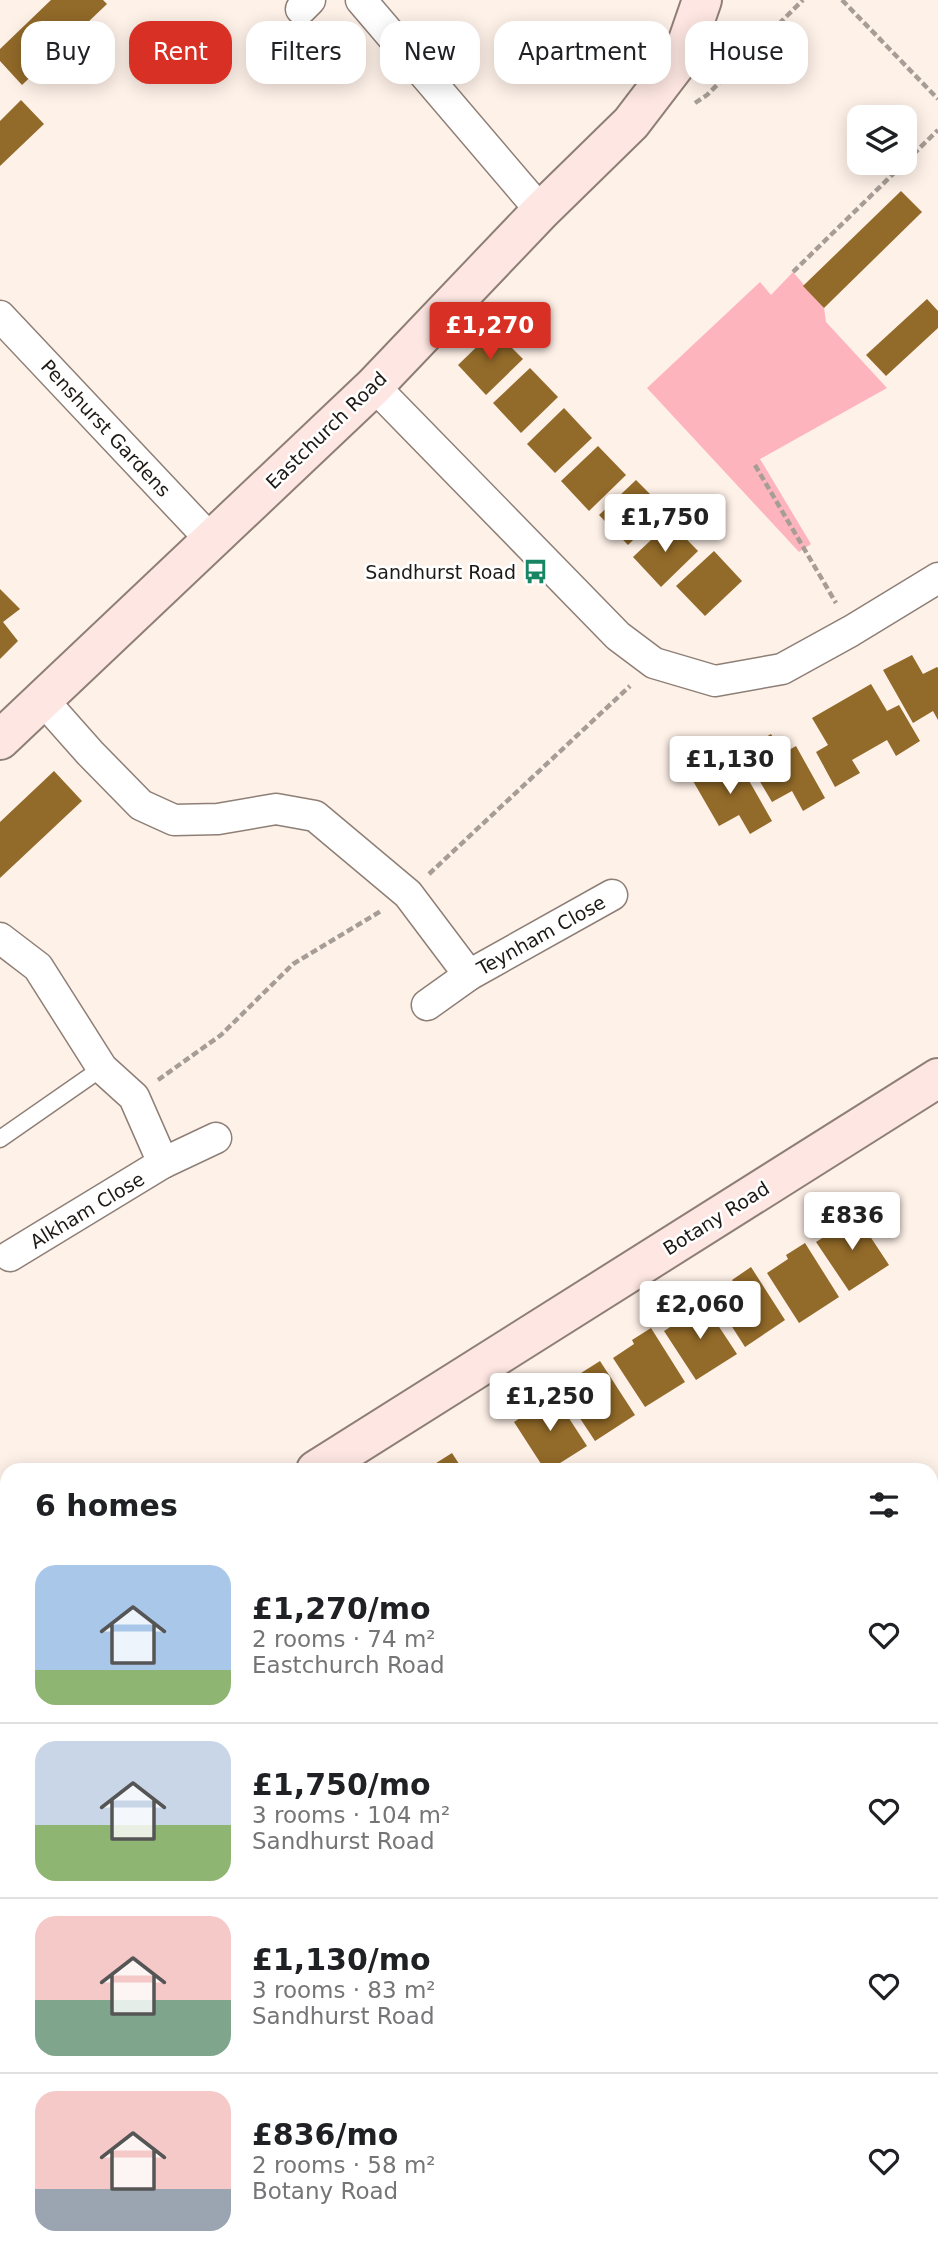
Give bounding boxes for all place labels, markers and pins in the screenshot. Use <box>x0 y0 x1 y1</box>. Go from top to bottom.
pin: £1,270 <box>433 302 547 362</box>
pin: £1,750 <box>608 494 722 554</box>
bus stop icon: Sandhurst Road <box>522 558 550 586</box>
place label: Sandhurst Road <box>365 561 516 583</box>
pin: £1,130 <box>673 736 787 796</box>
pin: £836 <box>811 1192 893 1252</box>
pin: £2,060 <box>643 1282 757 1341</box>
pin: £1,250 <box>493 1374 607 1433</box>

